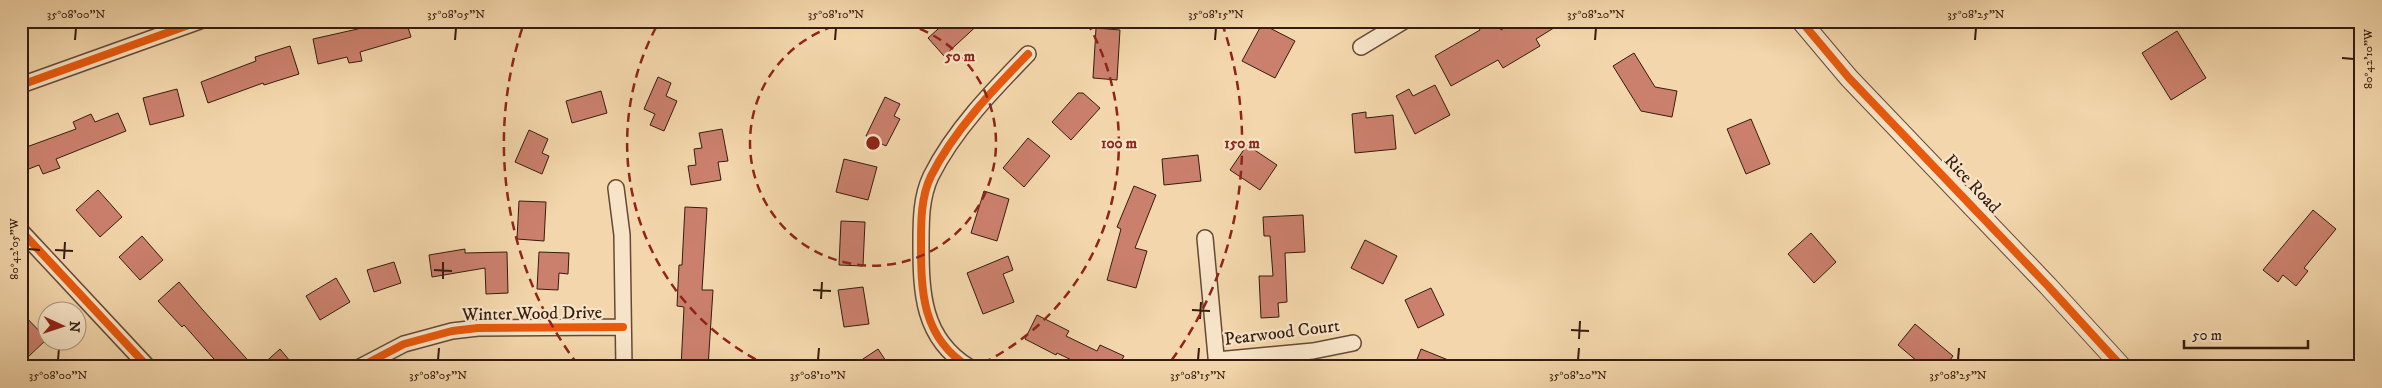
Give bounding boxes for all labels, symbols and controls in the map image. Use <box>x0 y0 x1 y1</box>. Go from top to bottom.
text: 35°08'00"N <box>47 7 105 22</box>
text: 35°08'05"N <box>427 7 485 22</box>
text: 35°08'10"N <box>808 7 864 22</box>
text: 35°08'15"N <box>1188 7 1244 22</box>
text: 35°08'20"N <box>1567 7 1625 22</box>
text: 35°08'25"N <box>1947 7 2005 22</box>
text: 80°42'10"W <box>2361 28 2376 89</box>
text: 50 m <box>944 47 976 66</box>
centre of rings <box>864 134 882 152</box>
text: 100 m <box>1101 134 1138 153</box>
text: 150 m <box>1224 134 1260 153</box>
street label: Rice Road <box>1939 150 2005 218</box>
text: 80°42'05"W <box>7 217 22 280</box>
north arrow <box>38 300 88 350</box>
street label: Winter Wood Drive <box>461 302 602 326</box>
street label: Pearwood Court <box>1223 315 1341 351</box>
scale bar <box>2184 318 2308 350</box>
text: N <box>65 320 83 333</box>
text: 50 m <box>2192 326 2222 345</box>
text: 35°08'00"N <box>29 368 87 383</box>
text: 35°08'05"N <box>409 368 467 383</box>
text: 35°08'10"N <box>790 368 846 383</box>
text: 35°08'15"N <box>1170 368 1226 383</box>
text: 35°08'20"N <box>1549 368 1607 383</box>
text: 35°08'25"N <box>1929 368 1987 383</box>

